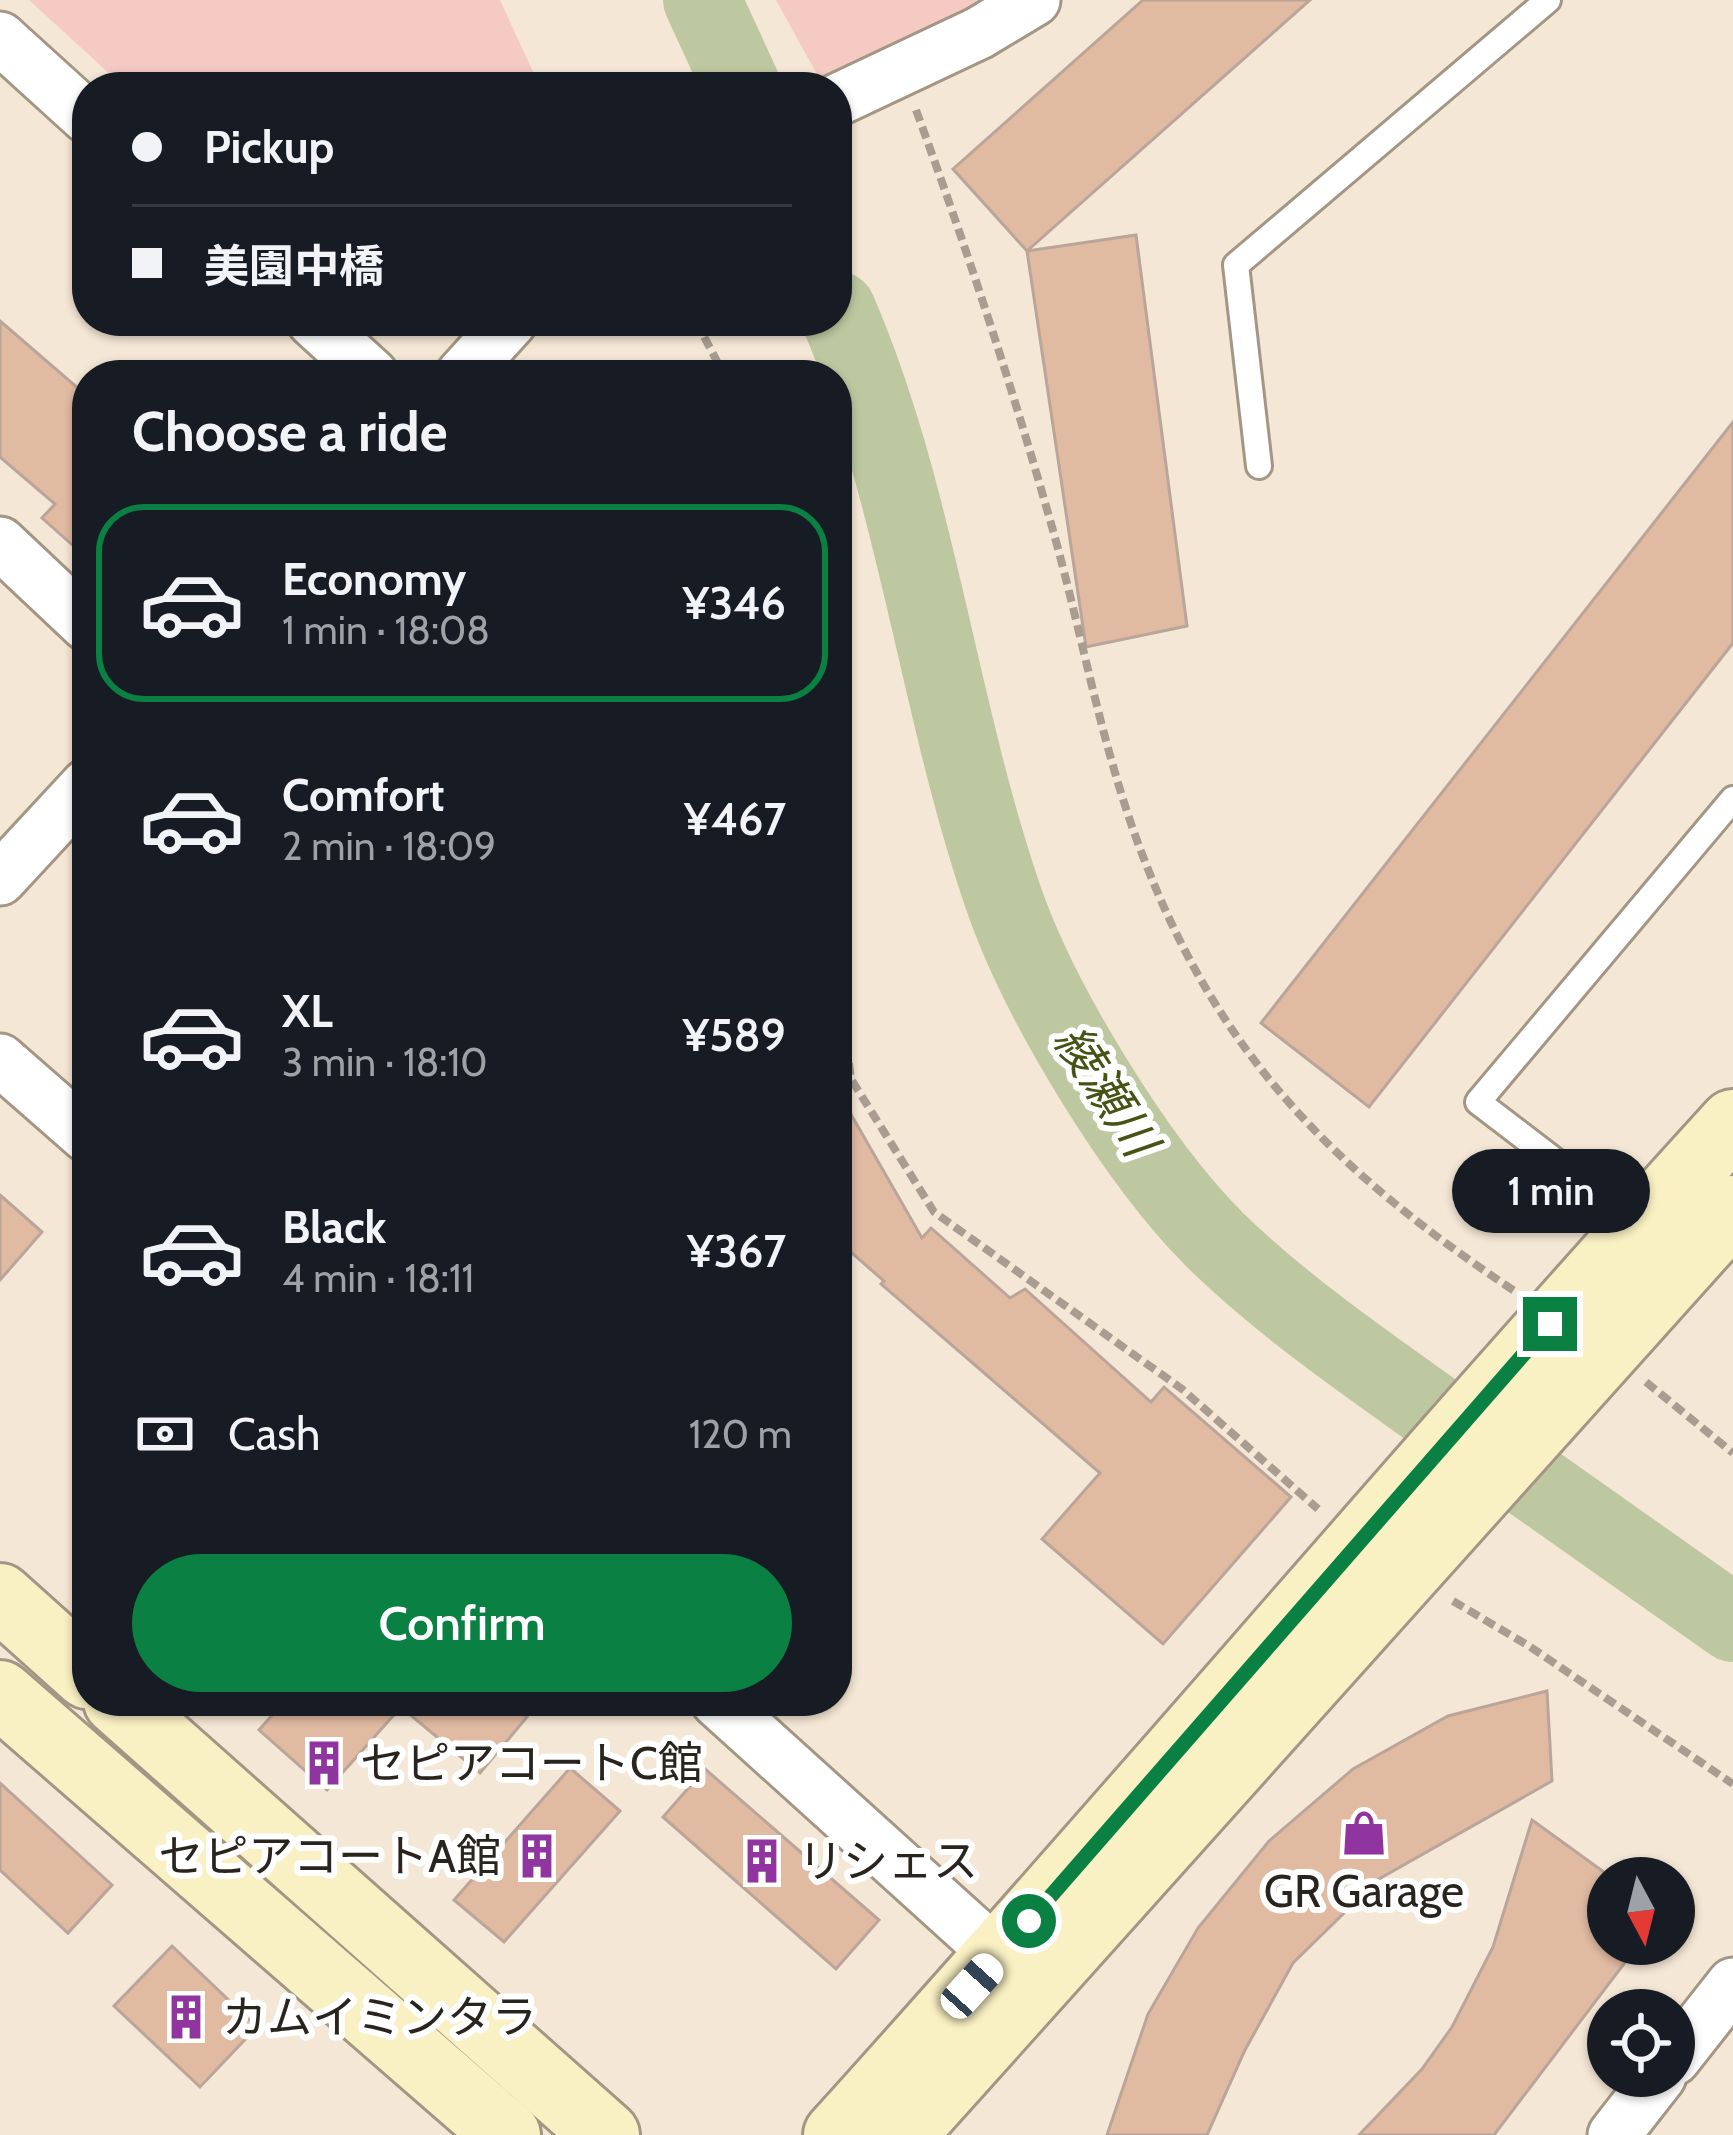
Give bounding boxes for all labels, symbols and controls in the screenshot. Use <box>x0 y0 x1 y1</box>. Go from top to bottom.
text: Pickup <box>204 120 334 174</box>
text: 美園中橋 <box>204 239 384 293</box>
text: Choose a ride <box>132 399 447 465</box>
icon: car <box>138 549 246 657</box>
text: Economy <box>282 552 466 606</box>
text: ¥346 <box>683 576 786 630</box>
text: 1 min · 18:08 <box>282 606 490 654</box>
icon: car <box>138 765 246 873</box>
text: Comfort <box>282 768 445 822</box>
text: ¥467 <box>684 792 786 846</box>
text: 2 min · 18:09 <box>282 822 496 870</box>
icon: car <box>138 981 246 1089</box>
text: XL <box>282 984 333 1038</box>
text: ¥589 <box>683 1008 786 1062</box>
water label: 綾瀬川 <box>1042 1014 1172 1170</box>
text: 3 min · 18:10 <box>282 1038 487 1086</box>
callout: 1 min <box>1451 1150 1649 1234</box>
text: 1 min <box>1507 1167 1595 1215</box>
icon: car <box>138 1197 246 1305</box>
text: Black <box>282 1200 386 1254</box>
text: ¥367 <box>687 1224 786 1278</box>
text: 4 min · 18:11 <box>282 1254 474 1302</box>
route end <box>1523 1297 1577 1351</box>
icon: cash <box>132 1401 198 1467</box>
text: Cash <box>228 1407 320 1461</box>
text: 120 m <box>689 1410 792 1458</box>
button: Confirm <box>132 1554 792 1692</box>
place label: セピアコートC館 <box>360 1736 703 1790</box>
building icon: セピアコートC館 <box>299 1738 349 1788</box>
shop icon: GR Garage <box>1339 1808 1389 1858</box>
place label: セピアコートA館 <box>158 1829 501 1883</box>
building icon: セピアコートA館 <box>512 1831 562 1881</box>
place label: リシェス <box>798 1834 978 1888</box>
building icon: リシェス <box>737 1836 787 1886</box>
north arrow <box>1587 1857 1695 1965</box>
map controls <box>1587 1857 1695 2097</box>
place label: GR Garage <box>1264 1864 1464 1918</box>
route start <box>1002 1894 1056 1948</box>
car <box>935 1947 1009 2025</box>
button: locate <box>1587 1989 1695 2097</box>
place label: カムイミンタラ <box>222 1990 537 2044</box>
building icon: カムイミンタラ <box>161 1992 211 2042</box>

